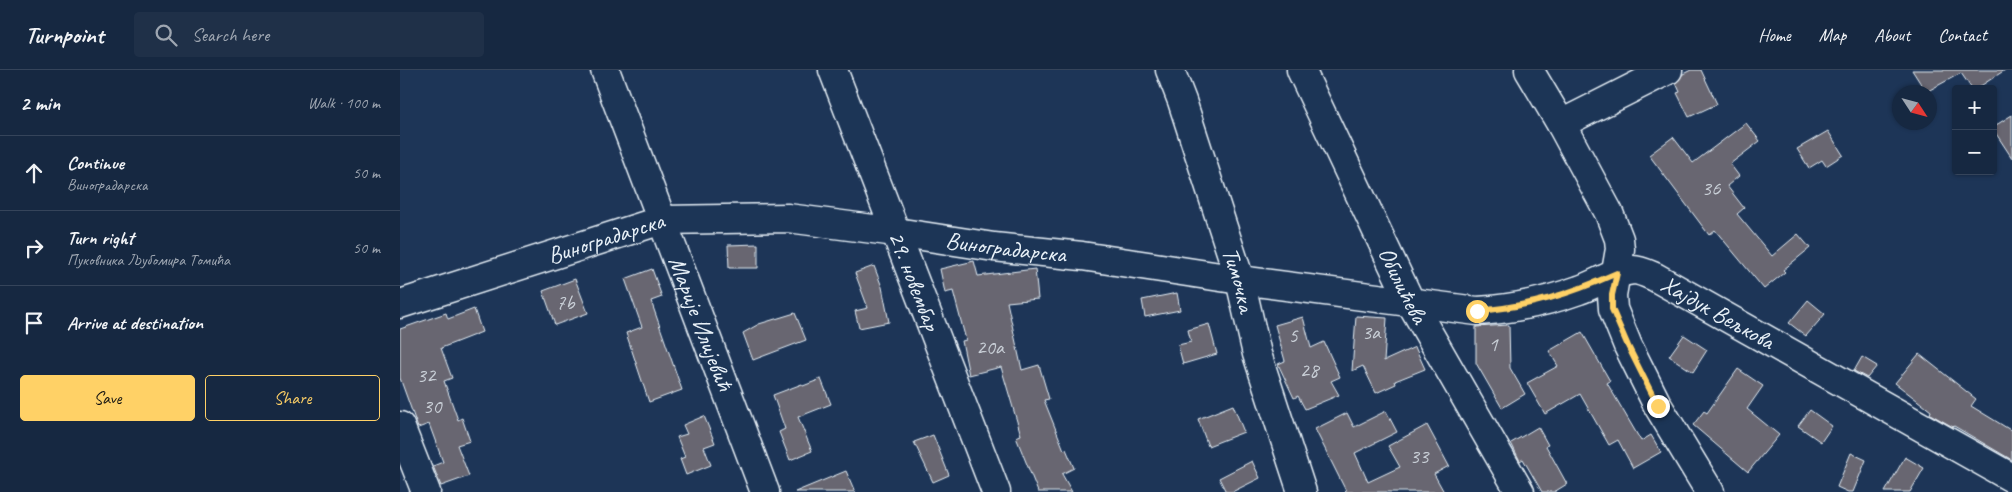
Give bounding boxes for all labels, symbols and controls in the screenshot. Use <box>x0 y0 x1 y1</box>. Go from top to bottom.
search box <box>134 12 484 57</box>
text: Turnpoint <box>25 20 104 50</box>
icon: search <box>152 21 180 49</box>
text: Search here <box>192 23 269 47</box>
text: Home <box>1758 24 1791 46</box>
text: Map <box>1819 24 1846 46</box>
text: About <box>1874 24 1910 46</box>
text: Contact <box>1938 24 1987 46</box>
north arrow <box>1892 85 1937 130</box>
map controls <box>1952 85 1997 175</box>
button: + <box>1952 85 1997 130</box>
text: 2 min <box>20 90 60 116</box>
text: Walk · 100 m <box>308 93 380 113</box>
button: − <box>1952 130 1997 175</box>
text: Continue <box>67 151 124 175</box>
icon: ahead <box>20 159 48 187</box>
text: 50 m <box>353 163 380 183</box>
text: Виноградарска <box>67 175 147 195</box>
house number: 36 <box>1702 175 1721 201</box>
street label: Виноградарска <box>544 205 669 271</box>
street label: Виноградарска <box>944 225 1069 269</box>
text: Turn right <box>67 226 134 250</box>
street label: 29. новембар <box>882 227 948 337</box>
icon: right <box>20 234 48 262</box>
text: 50 m <box>353 238 380 258</box>
street label: Обилићева <box>1372 242 1435 330</box>
street label: Тимочка <box>1215 244 1262 317</box>
text: Пуковника Љубомира Томића <box>67 250 230 270</box>
street label: Марије Илијевић <box>662 252 741 396</box>
street label: Хајдук Вељкова <box>1656 268 1781 357</box>
house number: 7b <box>556 289 576 315</box>
route start <box>1466 300 1489 323</box>
icon: arrive <box>20 309 48 337</box>
text: Arrive at destination <box>67 311 203 335</box>
house number: 3a <box>1362 319 1382 345</box>
house number: 5 <box>1288 322 1299 348</box>
house number: 1 <box>1488 331 1499 357</box>
house number: 20a <box>976 334 1006 360</box>
house number: 28 <box>1300 357 1321 383</box>
house number: 32 <box>417 362 437 388</box>
button: Save <box>20 375 195 421</box>
button: Share <box>205 375 380 421</box>
house number: 30 <box>423 393 443 419</box>
route end <box>1647 395 1670 418</box>
house number: 33 <box>1410 443 1430 469</box>

